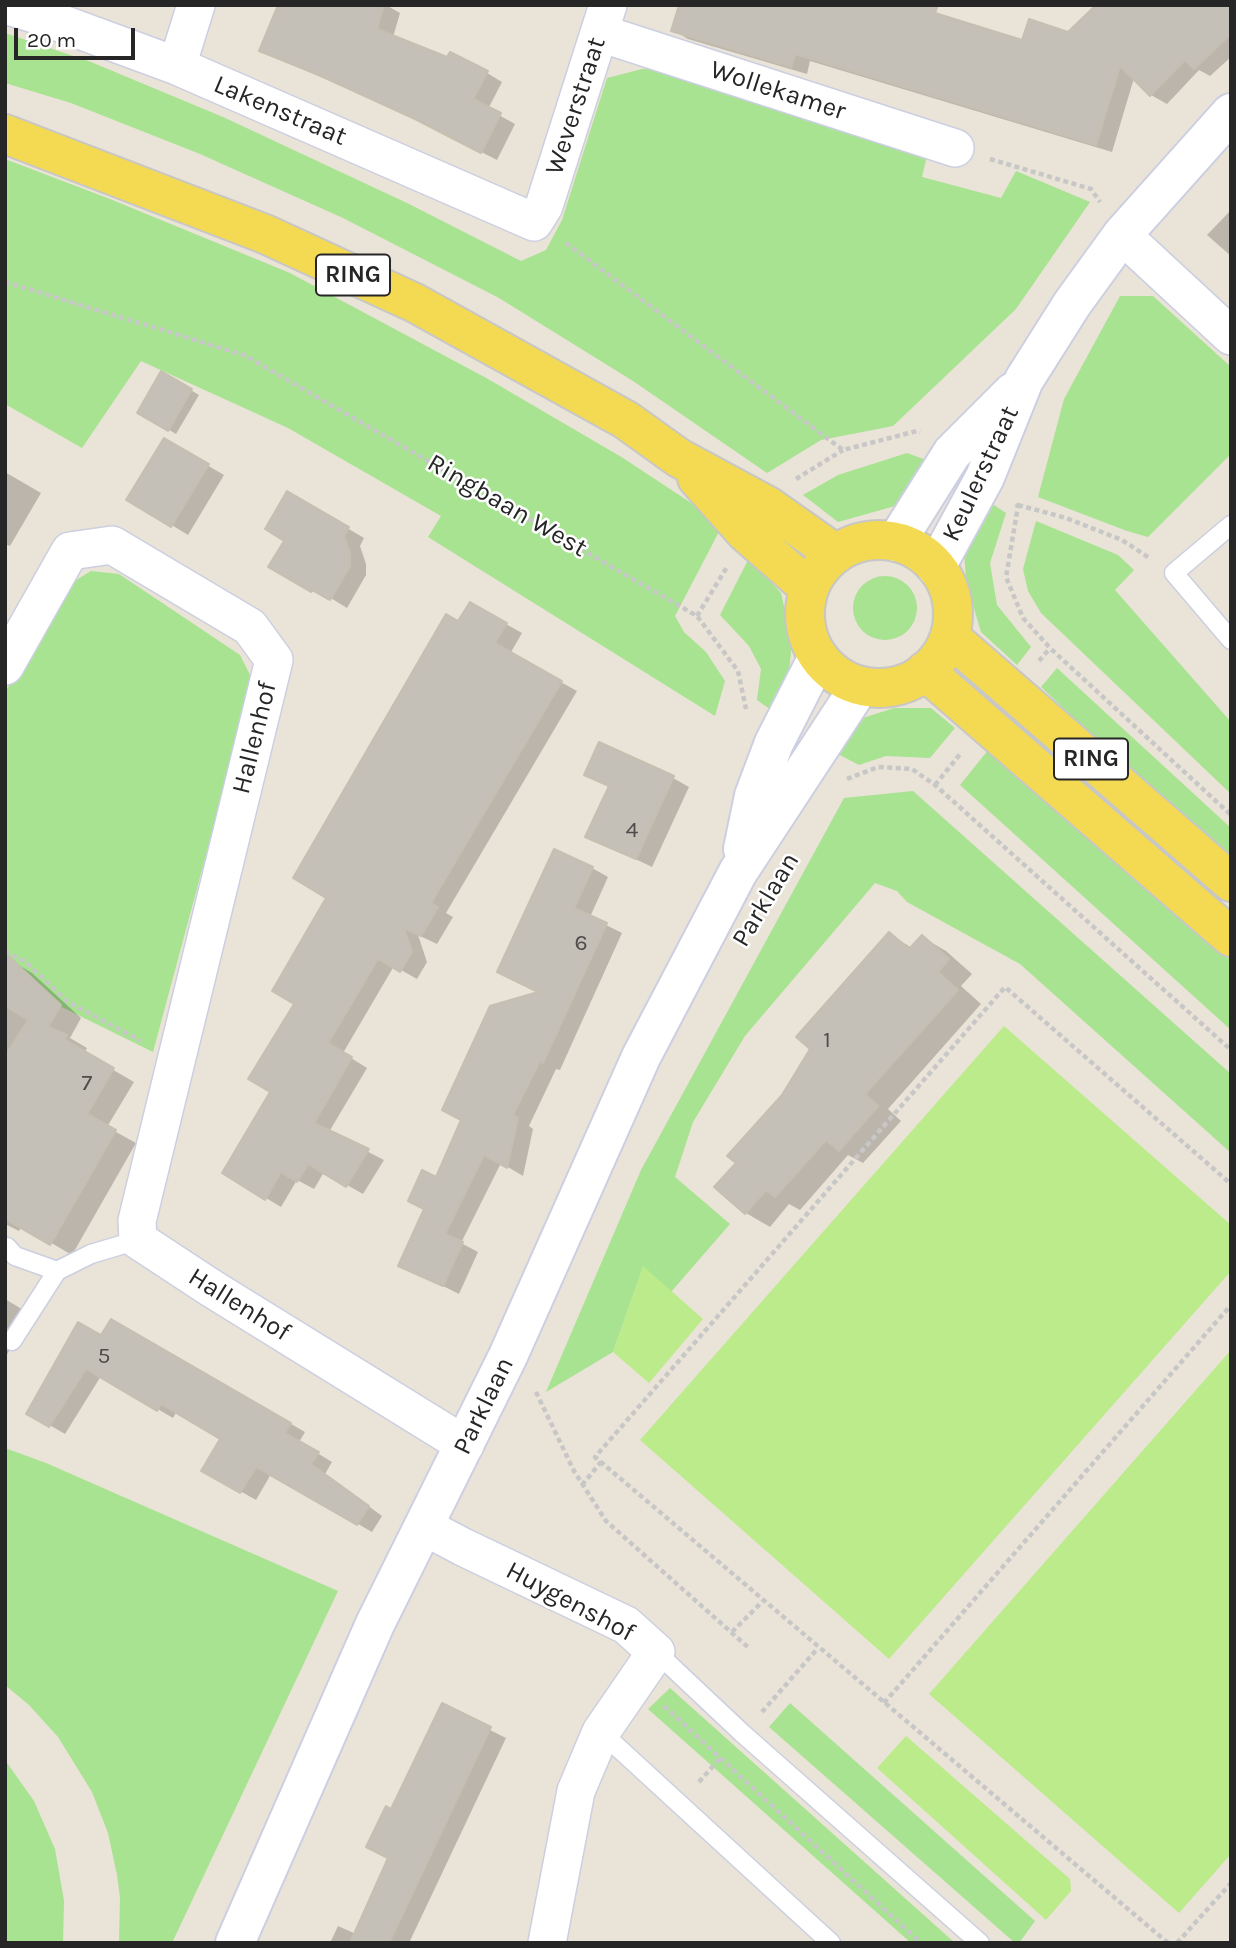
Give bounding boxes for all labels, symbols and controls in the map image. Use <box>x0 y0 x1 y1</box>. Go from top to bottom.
scale bar <box>18 14 138 58</box>
text: 20 m <box>27 28 76 52</box>
street label: Weverstraat <box>539 33 613 179</box>
street label: Wollekamer <box>706 54 850 128</box>
street label: Lakenstraat <box>209 69 351 153</box>
road number: RING <box>316 254 390 296</box>
street label: Keulerstraat <box>936 401 1026 547</box>
street label: Ringbaan West <box>422 448 592 564</box>
street label: Hallenhof <box>226 679 284 797</box>
road number: RING <box>1054 738 1128 780</box>
house number: 4 <box>626 816 638 844</box>
street label: Parklaan <box>726 847 806 953</box>
house number: 6 <box>574 929 588 957</box>
house number: 1 <box>823 1026 831 1054</box>
house number: 7 <box>82 1069 92 1097</box>
street label: Hallenhof <box>182 1262 296 1348</box>
house number: 5 <box>98 1342 110 1370</box>
street label: Parklaan <box>447 1352 521 1460</box>
street label: Huygenshof <box>500 1555 640 1649</box>

